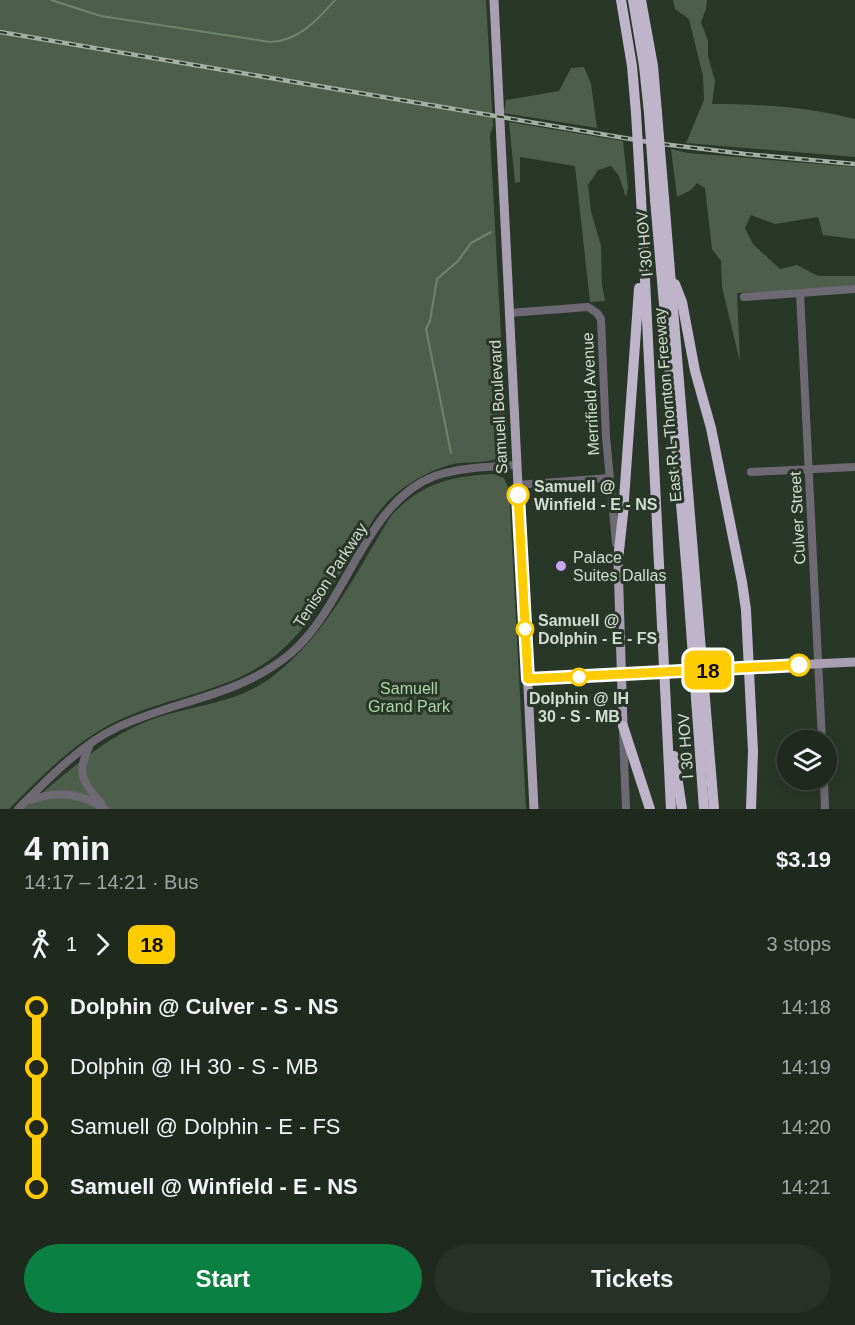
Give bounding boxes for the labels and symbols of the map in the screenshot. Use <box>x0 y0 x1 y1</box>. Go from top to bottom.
street label: I 30 HOV <box>633 210 656 277</box>
street label: East R L Thornton Freeway <box>651 307 684 503</box>
street label: Merrifield Avenue <box>579 332 602 456</box>
street label: Samuell Boulevard <box>486 339 511 474</box>
street label: Culver Street <box>787 470 808 565</box>
place label: Samuell @ Winfield - E - NS <box>534 478 658 513</box>
marker: Samuell @ Winfield - E - NS <box>507 484 529 506</box>
street label: Tenison Parkway <box>290 520 370 631</box>
place label: Palace Suites Dallas <box>573 549 666 584</box>
marker: Palace Suites Dallas <box>554 559 568 573</box>
place label: Samuell @ Dolphin - E - FS <box>538 612 657 647</box>
marker: Samuell @ Dolphin - E - FS <box>516 620 534 638</box>
line badge: 18 <box>681 650 735 690</box>
unlabelled marker <box>788 654 810 676</box>
marker: Dolphin @ IH 30 - S - MB <box>570 668 588 686</box>
park label: Samuell Grand Park <box>368 680 451 715</box>
place label: Dolphin @ IH 30 - S - MB <box>529 690 629 725</box>
street label: I 30 HOV <box>675 712 696 779</box>

